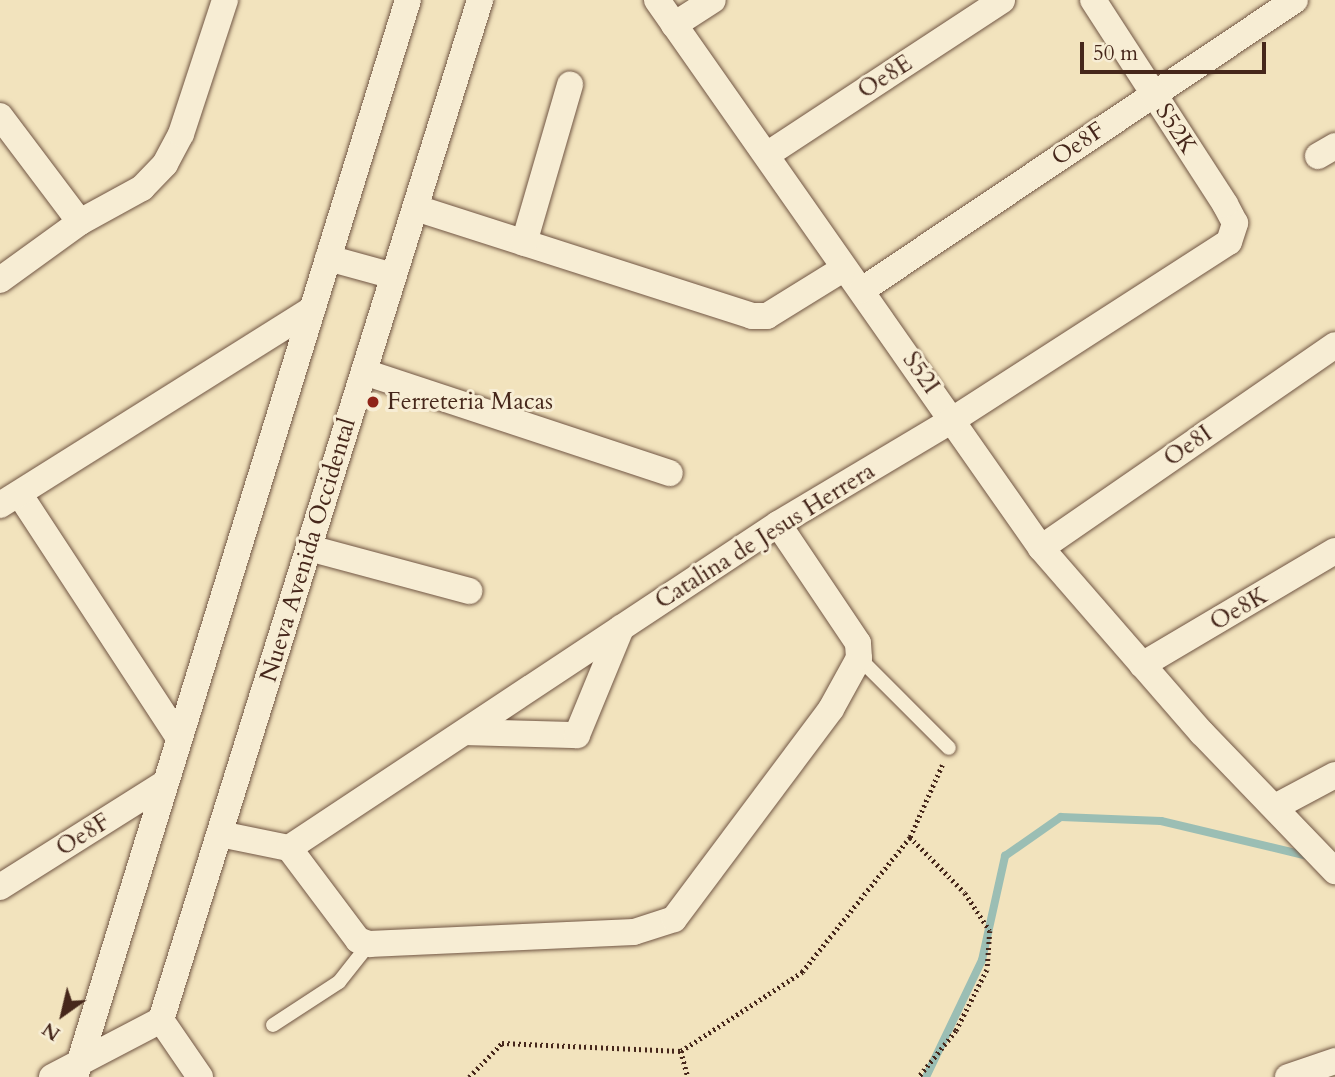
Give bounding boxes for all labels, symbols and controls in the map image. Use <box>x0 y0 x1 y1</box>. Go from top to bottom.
scale bar <box>1083 28 1268 72</box>
text: 50 m <box>1093 39 1138 68</box>
street label: Oe8E <box>853 49 917 105</box>
street label: S52K <box>1149 98 1203 160</box>
street label: Oe8F <box>1046 116 1110 172</box>
street label: S52I <box>896 346 946 400</box>
place label: Ferreteria Macas <box>387 388 553 416</box>
marker: Ferreteria Macas <box>365 394 381 410</box>
street label: Nueva Avenida Occidental <box>254 415 362 685</box>
street label: Oe8I <box>1158 419 1218 473</box>
street label: Catalina de Jesus Herrera <box>650 457 880 615</box>
street label: Oe8K <box>1205 581 1273 637</box>
street label: Oe8F <box>51 808 115 862</box>
north arrow <box>28 979 98 1049</box>
text: N <box>37 1016 65 1047</box>

